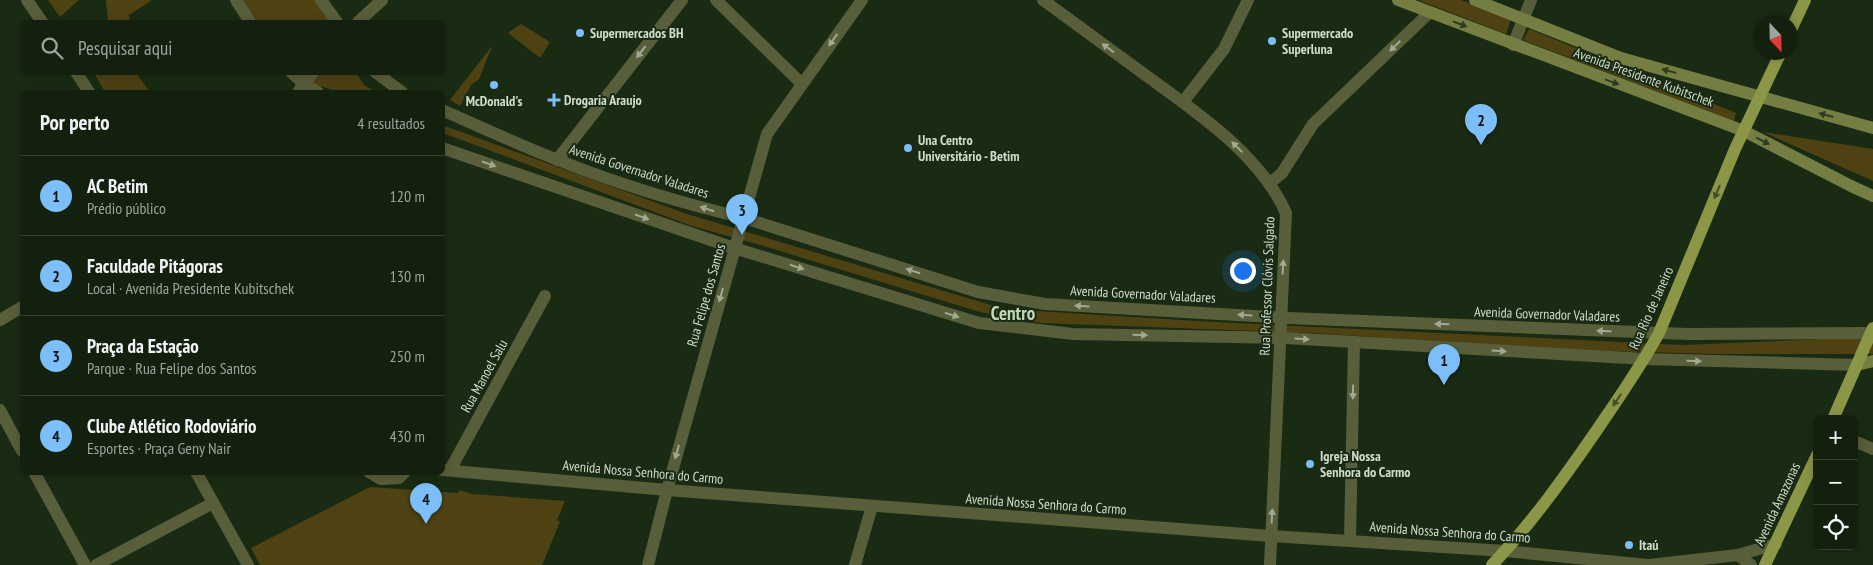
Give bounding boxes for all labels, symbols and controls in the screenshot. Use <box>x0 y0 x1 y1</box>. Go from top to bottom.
north arrow <box>1753 15 1798 60</box>
search box <box>20 20 445 75</box>
one-way arrow <box>1453 20 1468 28</box>
place label: Supermercados BH <box>590 24 683 42</box>
place label: Supermercado Superluna <box>1282 24 1353 58</box>
marker: Supermercados BH <box>574 27 586 39</box>
one-way arrow <box>828 33 839 46</box>
icon: search <box>38 34 66 62</box>
marker: Supermercado Superluna <box>1266 35 1278 47</box>
text: Pesquisar aqui <box>78 36 172 60</box>
one-way arrow <box>1389 40 1401 52</box>
one-way arrow <box>1101 43 1115 53</box>
street label: Avenida Presidente Kubitschek <box>1571 43 1717 111</box>
one-way arrow <box>635 45 646 58</box>
one-way arrow <box>1662 67 1677 75</box>
one-way arrow <box>1605 78 1620 86</box>
marker: McDonald's <box>488 79 500 91</box>
place label: Drogaria Araujo <box>564 91 642 109</box>
place label: McDonald's <box>466 92 522 110</box>
marker: Drogaria Araujo <box>548 94 560 106</box>
pin: 2 <box>1465 104 1497 145</box>
text: Por perto <box>40 109 110 136</box>
one-way arrow <box>1818 110 1833 118</box>
text: 4 resultados <box>357 113 425 133</box>
place label: Una Centro Universitário - Betim <box>918 131 1019 165</box>
one-way arrow <box>1756 137 1770 145</box>
street label: Avenida Governador Valadares <box>567 140 711 202</box>
one-way arrow <box>1231 141 1243 153</box>
marker: Una Centro Universitário - Betim <box>902 142 914 154</box>
one-way arrow <box>481 161 496 168</box>
text: AC Betim <box>87 174 148 198</box>
one-way arrow <box>1713 185 1721 199</box>
text: 1 <box>52 186 60 206</box>
text: 120 m <box>390 186 425 206</box>
pin: 3 <box>726 194 758 235</box>
text: Prédio público <box>87 198 166 218</box>
one-way arrow <box>699 204 714 212</box>
one-way arrow <box>635 214 650 221</box>
street label: Rua Professor Clóvis Salgado <box>1256 216 1278 356</box>
street label: Rua Felipe dos Santos <box>683 241 729 348</box>
text: Faculdade Pitágoras <box>87 254 223 278</box>
your location <box>1230 258 1256 284</box>
one-way arrow <box>1280 258 1288 274</box>
one-way arrow <box>789 264 804 272</box>
street label: Rua Rio de Janeiro <box>1625 264 1677 352</box>
text: 2 <box>52 266 60 286</box>
text: 130 m <box>390 266 425 286</box>
one-way arrow <box>905 267 920 275</box>
text: Local · Avenida Presidente Kubitschek <box>87 278 294 298</box>
street label: Avenida Governador Valadares <box>1070 281 1217 307</box>
one-way arrow <box>717 288 725 303</box>
district label: Centro <box>991 301 1035 325</box>
one-way arrow <box>1074 302 1090 310</box>
street label: Avenida Governador Valadares <box>1474 302 1620 326</box>
one-way arrow <box>945 311 960 319</box>
one-way arrow <box>1236 311 1252 319</box>
one-way arrow <box>1434 320 1450 328</box>
one-way arrow <box>1596 327 1612 335</box>
one-way arrow <box>1132 331 1148 339</box>
text: Praça da Estação <box>87 334 199 358</box>
street label: Rua Manoel Salu <box>456 336 512 416</box>
one-way arrow <box>1294 336 1310 344</box>
pin: 1 <box>1428 344 1460 385</box>
text: 3 <box>52 346 60 366</box>
text: 250 m <box>390 346 425 366</box>
one-way arrow <box>1491 348 1507 356</box>
one-way arrow <box>1686 357 1702 365</box>
text: Parque · Rua Felipe dos Santos <box>87 358 257 378</box>
one-way arrow <box>1349 384 1357 400</box>
one-way arrow <box>1613 393 1622 406</box>
text: Clube Atlético Rodoviário <box>87 414 256 438</box>
map controls <box>1813 415 1858 550</box>
button: + <box>1813 415 1858 460</box>
text: 4 <box>52 426 60 446</box>
text: 430 m <box>390 426 425 446</box>
text: Esportes · Praça Geny Nair <box>87 438 231 458</box>
one-way arrow <box>673 444 681 459</box>
place label: Igreja Nossa Senhora do Carmo <box>1320 447 1411 481</box>
street label: Avenida Nossa Senhora do Carmo <box>562 456 724 488</box>
marker: Igreja Nossa Senhora do Carmo <box>1304 458 1316 470</box>
street label: Avenida Amazonas <box>1750 459 1804 548</box>
button: − <box>1813 460 1858 505</box>
pin: 4 <box>410 483 442 524</box>
street label: Avenida Nossa Senhora do Carmo <box>965 489 1127 519</box>
button: locate <box>1813 505 1858 550</box>
one-way arrow <box>1269 508 1277 524</box>
street label: Avenida Nossa Senhora do Carmo <box>1369 517 1531 547</box>
place label: Itaú <box>1639 536 1658 554</box>
marker: Itaú <box>1623 539 1635 551</box>

